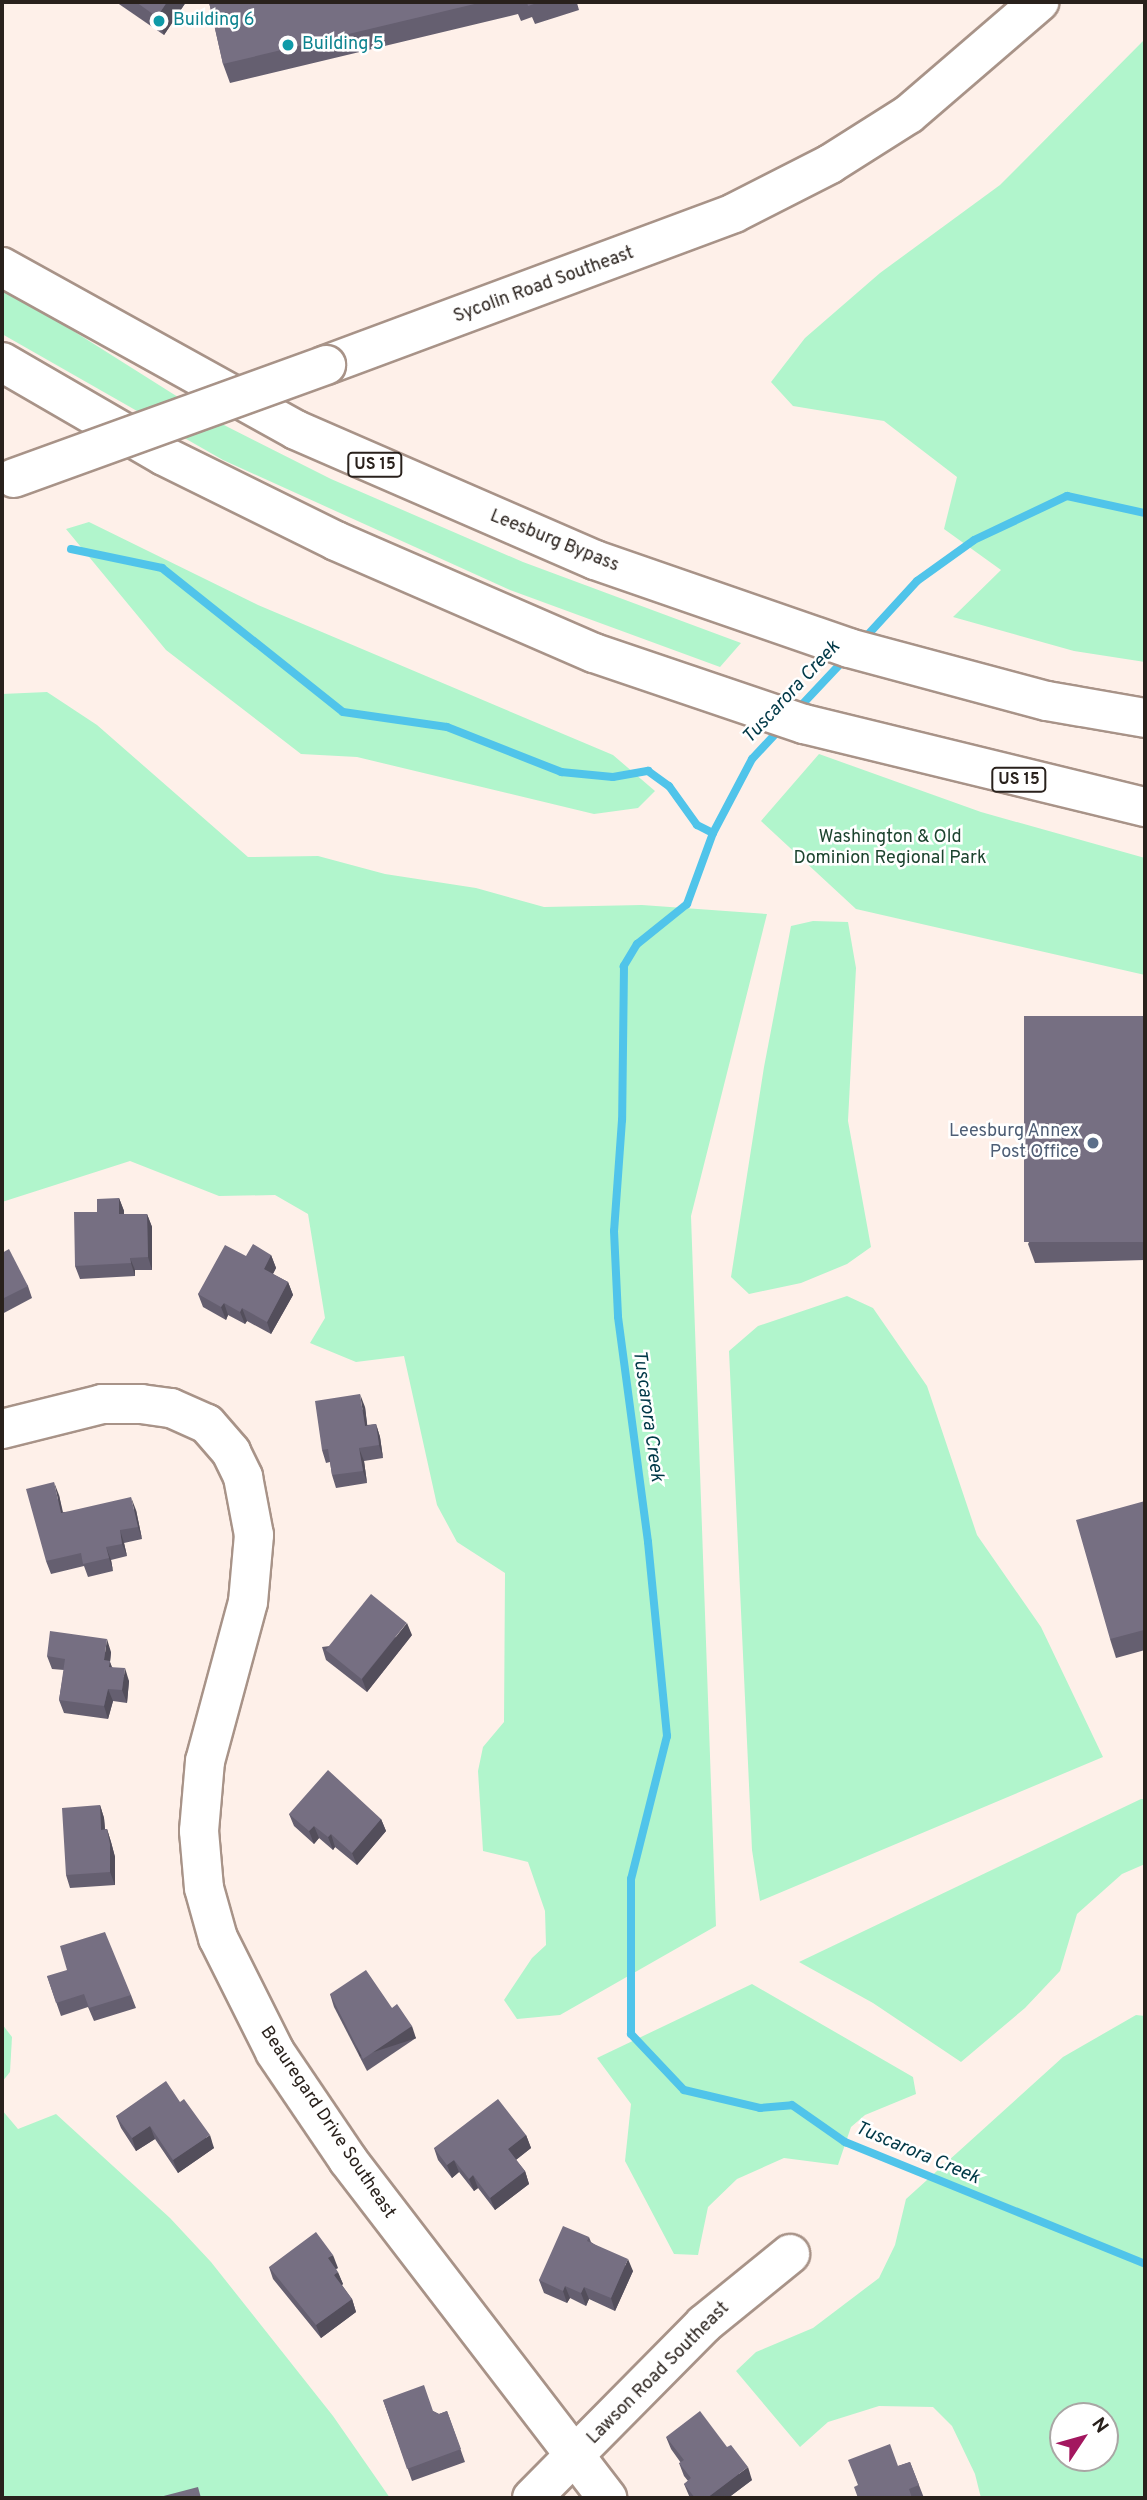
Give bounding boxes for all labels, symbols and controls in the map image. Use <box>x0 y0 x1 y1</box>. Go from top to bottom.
place label: Building 6 <box>173 10 254 32</box>
marker: Building 6 <box>151 13 167 29</box>
place label: Building 5 <box>302 34 384 56</box>
marker: Building 5 <box>280 37 296 53</box>
street label: Sycolin Road Southeast <box>451 243 637 329</box>
road number: US 15 <box>347 452 403 478</box>
street label: Leesburg Bypass <box>486 506 622 578</box>
water label: Tuscarora Creek <box>738 637 846 749</box>
road number: US 15 <box>991 768 1047 792</box>
park label: Washington & Old Dominion Regional Park <box>794 828 986 870</box>
place label: Leesburg Annex Post Office <box>948 1122 1079 1164</box>
marker: Leesburg Annex Post Office <box>1085 1135 1101 1151</box>
water label: Tuscarora Creek <box>626 1349 668 1483</box>
street label: Beauregard Drive Southeast <box>255 2023 399 2223</box>
water label: Tuscarora Creek <box>851 2118 983 2190</box>
street label: Lawson Road Southeast <box>583 2298 735 2450</box>
north arrow <box>1049 2402 1119 2472</box>
text: N <box>1086 2413 1113 2438</box>

